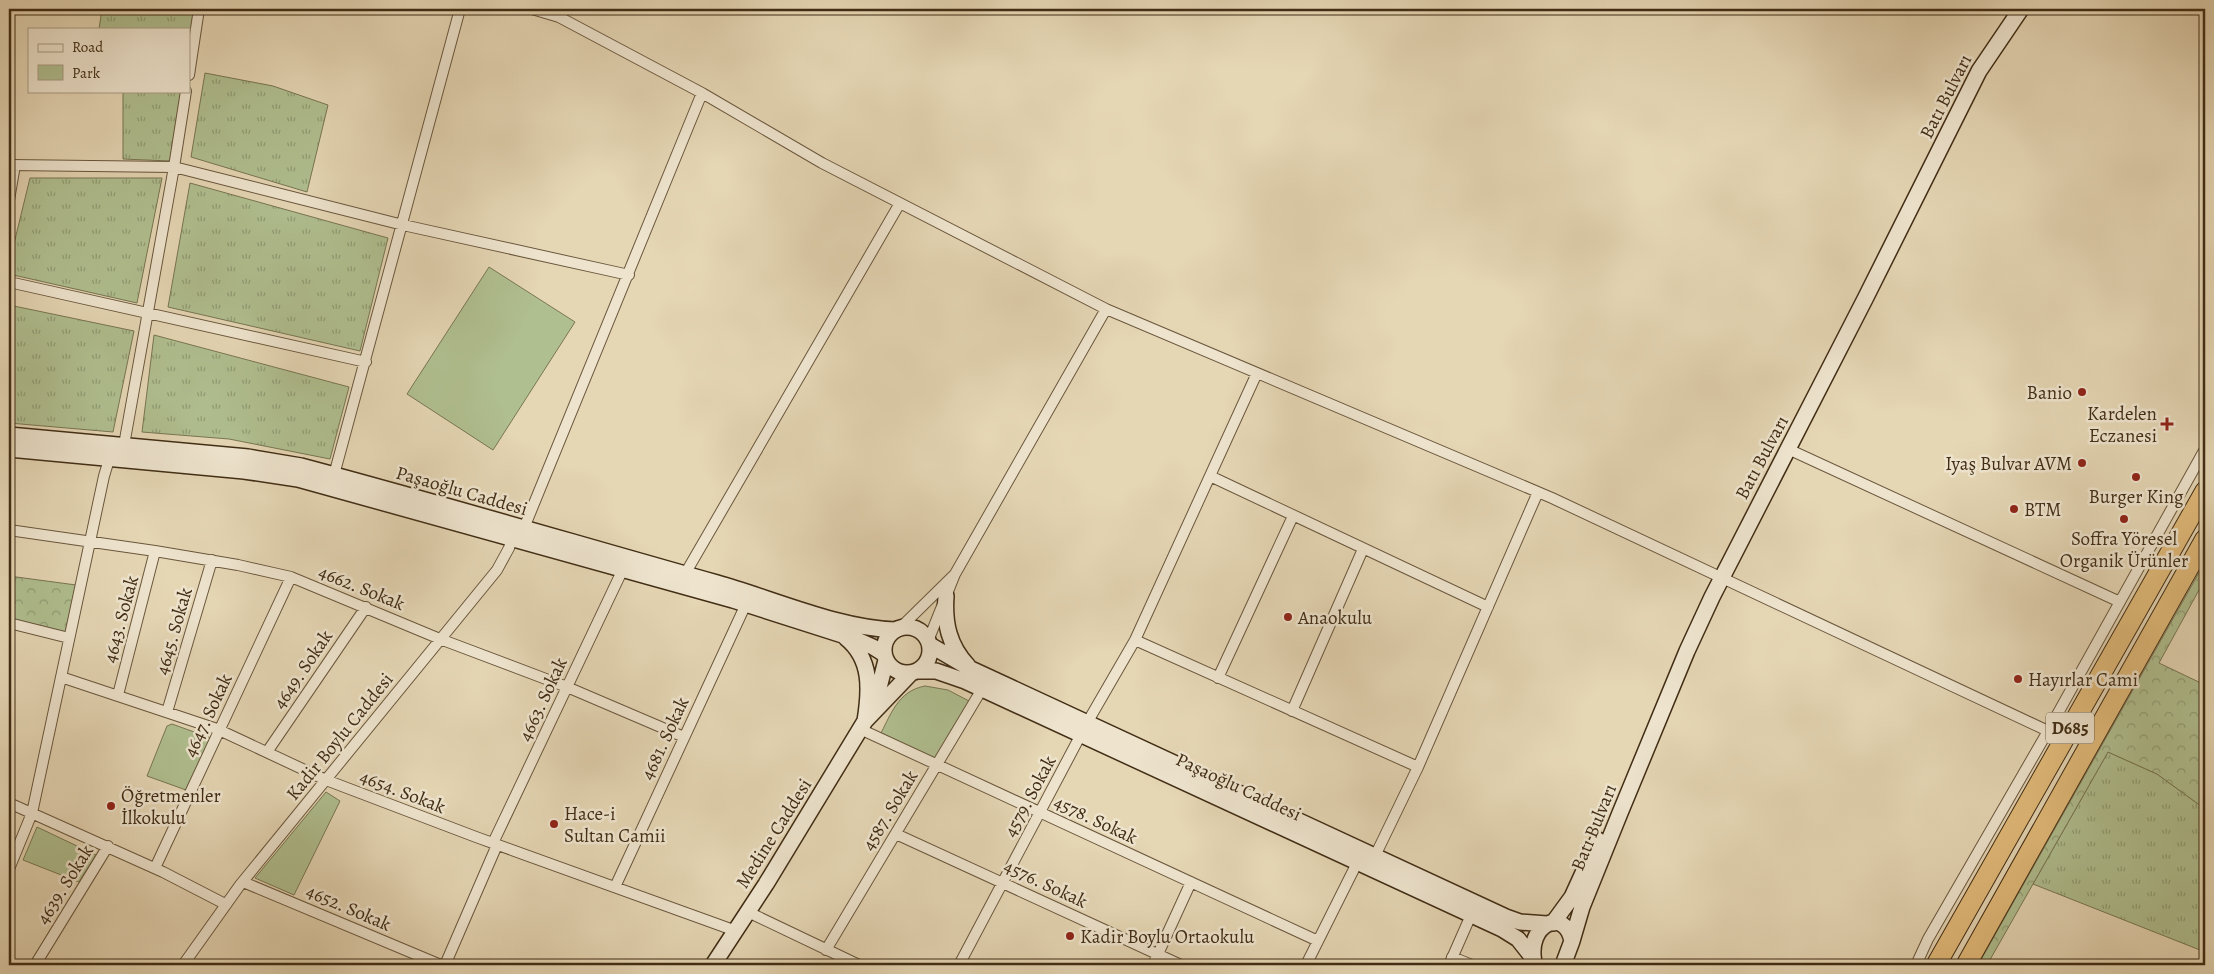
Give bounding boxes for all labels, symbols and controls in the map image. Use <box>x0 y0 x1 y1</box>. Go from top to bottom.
legend <box>28 28 190 92</box>
text: Road <box>72 37 104 57</box>
street label: Batı Bulvarı <box>1914 50 1978 143</box>
text: Park <box>72 63 101 83</box>
place label: Banio <box>2027 380 2072 406</box>
marker: Banio <box>2076 386 2088 398</box>
place label: Kardelen Eczanesi <box>2087 401 2157 449</box>
street label: Batı Bulvarı <box>1729 411 1795 504</box>
marker: Kardelen Eczanesi <box>2161 418 2173 430</box>
place label: Iyaş Bulvar AVM <box>1945 451 2072 477</box>
marker: Iyaş Bulvar AVM <box>2076 457 2088 469</box>
street label: Paşaoğlu Caddesi <box>393 460 531 522</box>
marker: Burger King <box>2130 471 2142 483</box>
place label: Burger King <box>2088 484 2184 510</box>
place label: BTM <box>2024 497 2061 523</box>
marker: BTM <box>2008 503 2020 515</box>
marker: Soffra Yöresel Organik Ürünler <box>2118 513 2130 525</box>
place label: Soffra Yöresel Organik Ürünler <box>2060 526 2188 574</box>
street label: 4662. Sokak <box>315 559 409 617</box>
street label: 4643. Sokak <box>97 572 145 666</box>
street label: 4645. Sokak <box>149 584 199 678</box>
place label: Anaokulu <box>1297 605 1373 631</box>
marker: Anaokulu <box>1282 611 1294 623</box>
street label: 4649. Sokak <box>267 624 339 714</box>
street label: 4663. Sokak <box>512 653 574 746</box>
street label: Kadir Boylu Caddesi <box>280 667 399 806</box>
place label: Hayırlar Cami <box>2028 667 2138 693</box>
street label: 4647. Sokak <box>177 669 239 762</box>
marker: Hayırlar Cami <box>2012 673 2024 685</box>
street label: 4681. Sokak <box>634 692 696 784</box>
road number: D685 <box>2046 712 2094 744</box>
street label: Paşaoğlu Caddesi <box>1172 746 1306 827</box>
street label: 4579. Sokak <box>997 751 1063 842</box>
street label: 4654. Sokak <box>356 764 450 820</box>
street label: 4587. Sokak <box>856 765 924 856</box>
street label: Medine Caddesi <box>730 774 818 893</box>
street label: Batı Bulvarı <box>1565 780 1623 875</box>
place label: Öğretmenler İlkokulu <box>121 783 221 831</box>
street label: 4578. Sokak <box>1049 789 1142 851</box>
marker: Öğretmenler İlkokulu <box>105 800 117 812</box>
place label: Hace-i Sultan Camii <box>564 801 666 849</box>
marker: Hace-i Sultan Camii <box>548 818 560 830</box>
street label: 4639. Sokak <box>30 839 100 929</box>
street label: 4576. Sokak <box>1000 853 1092 915</box>
street label: 4652. Sokak <box>302 878 396 938</box>
place label: Kadir Boylu Ortaokulu <box>1080 924 1255 950</box>
marker: Kadir Boylu Ortaokulu <box>1064 930 1076 942</box>

